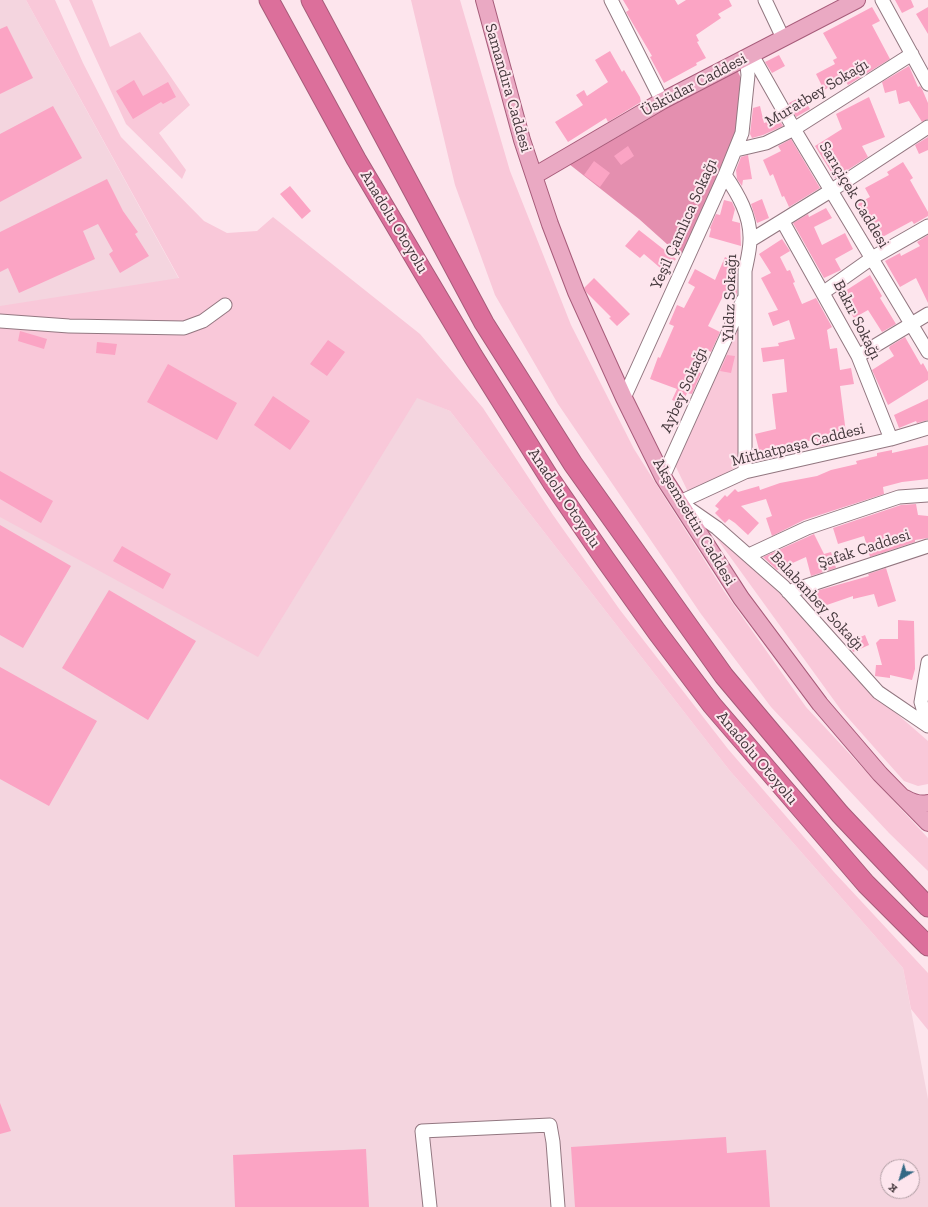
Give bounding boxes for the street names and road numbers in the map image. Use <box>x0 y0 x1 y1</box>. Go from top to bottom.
street label: Samandıra Caddesi <box>480 21 536 155</box>
street label: Üsküdar Caddesi <box>638 49 750 121</box>
street label: Muratbey Sokağı <box>762 55 872 131</box>
street label: Sarıçiçek Caddesi <box>815 138 893 252</box>
street label: Yeşil Çamlıca Sokağı <box>647 156 721 292</box>
street label: Anadolu Otoyolu <box>356 167 432 277</box>
street label: Yıldız Sokağı <box>719 254 741 342</box>
street label: Bakır Sokağı <box>829 277 885 363</box>
street label: Aybey Sokağı <box>657 344 711 436</box>
street label: Mithatpaşa Caddesi <box>729 419 867 471</box>
street label: Anadolu Otoyolu <box>524 445 604 551</box>
street label: Akşemsettin Caddesi <box>648 455 740 589</box>
street label: Şafak Caddesi <box>816 525 912 573</box>
street label: Balabanbey Sokağı <box>766 547 868 655</box>
street label: Anadolu Otoyolu <box>712 707 802 809</box>

